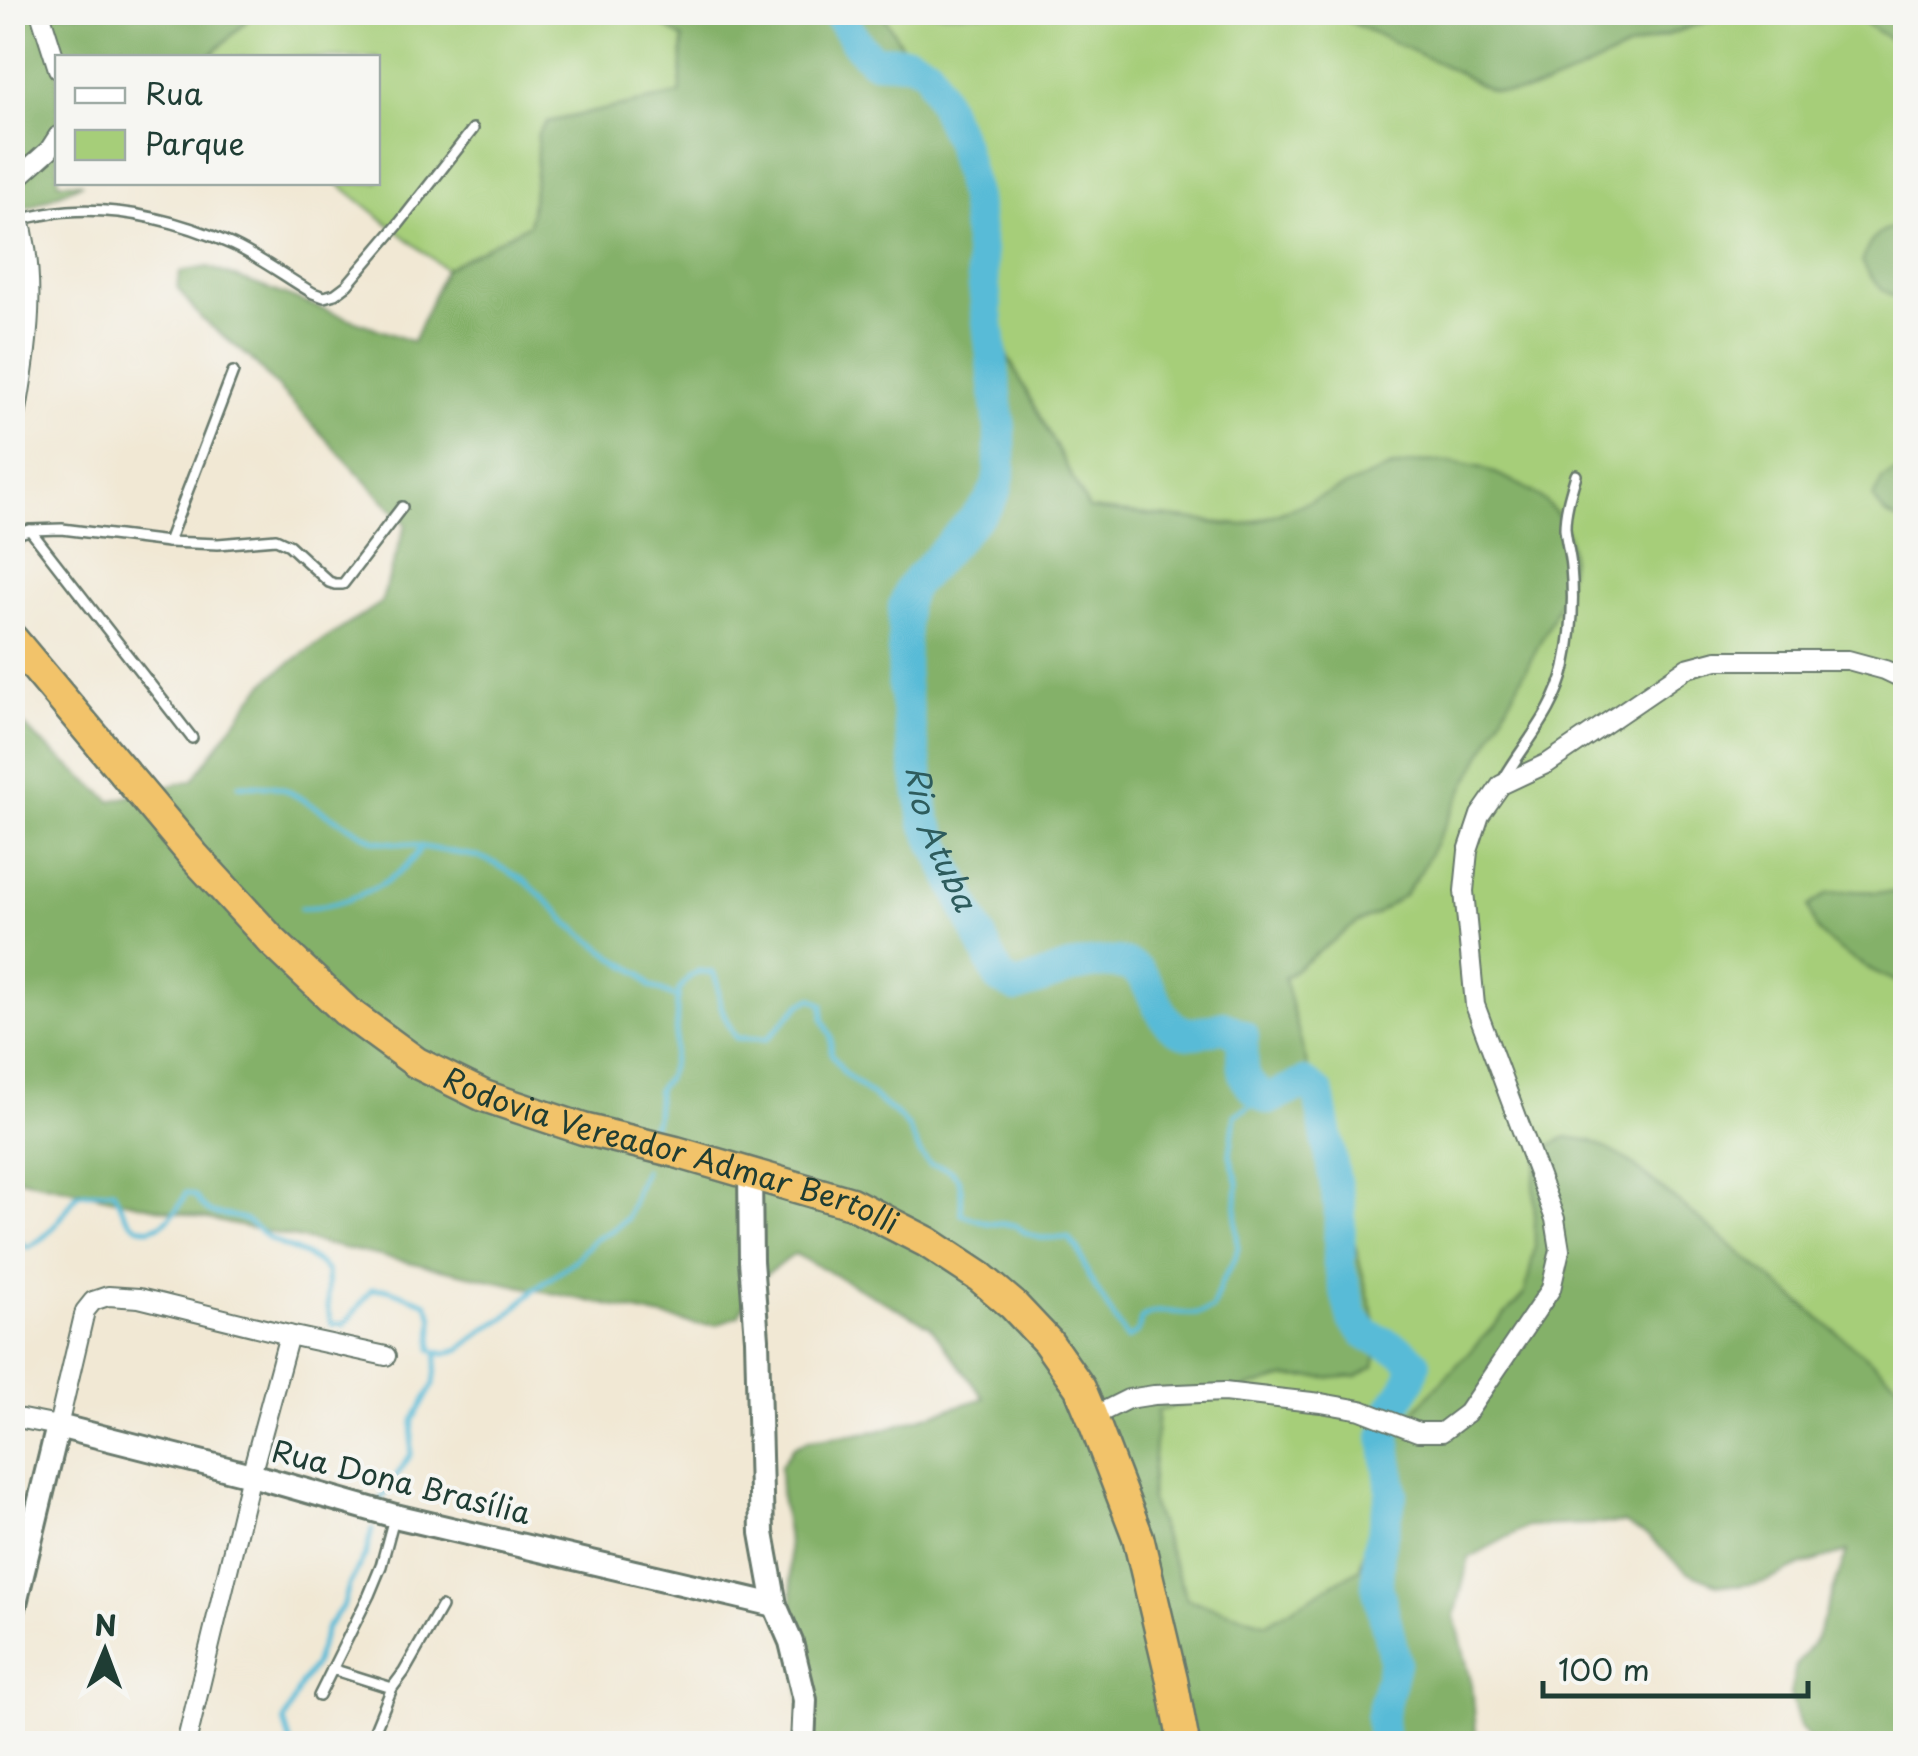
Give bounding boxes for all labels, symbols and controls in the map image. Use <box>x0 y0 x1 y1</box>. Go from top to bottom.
legend <box>55 55 380 185</box>
text: Rua <box>145 70 203 115</box>
text: Parque <box>145 120 245 165</box>
water label: Rio Atuba <box>895 762 991 919</box>
street label: Rodovia Vereador Admar Bertolli <box>436 1054 908 1244</box>
street label: Rua Dona Brasília <box>267 1427 536 1535</box>
north arrow <box>55 1601 155 1701</box>
text: N <box>94 1603 117 1646</box>
scale bar <box>1543 1636 1808 1698</box>
text: 100 m <box>1558 1646 1650 1691</box>

